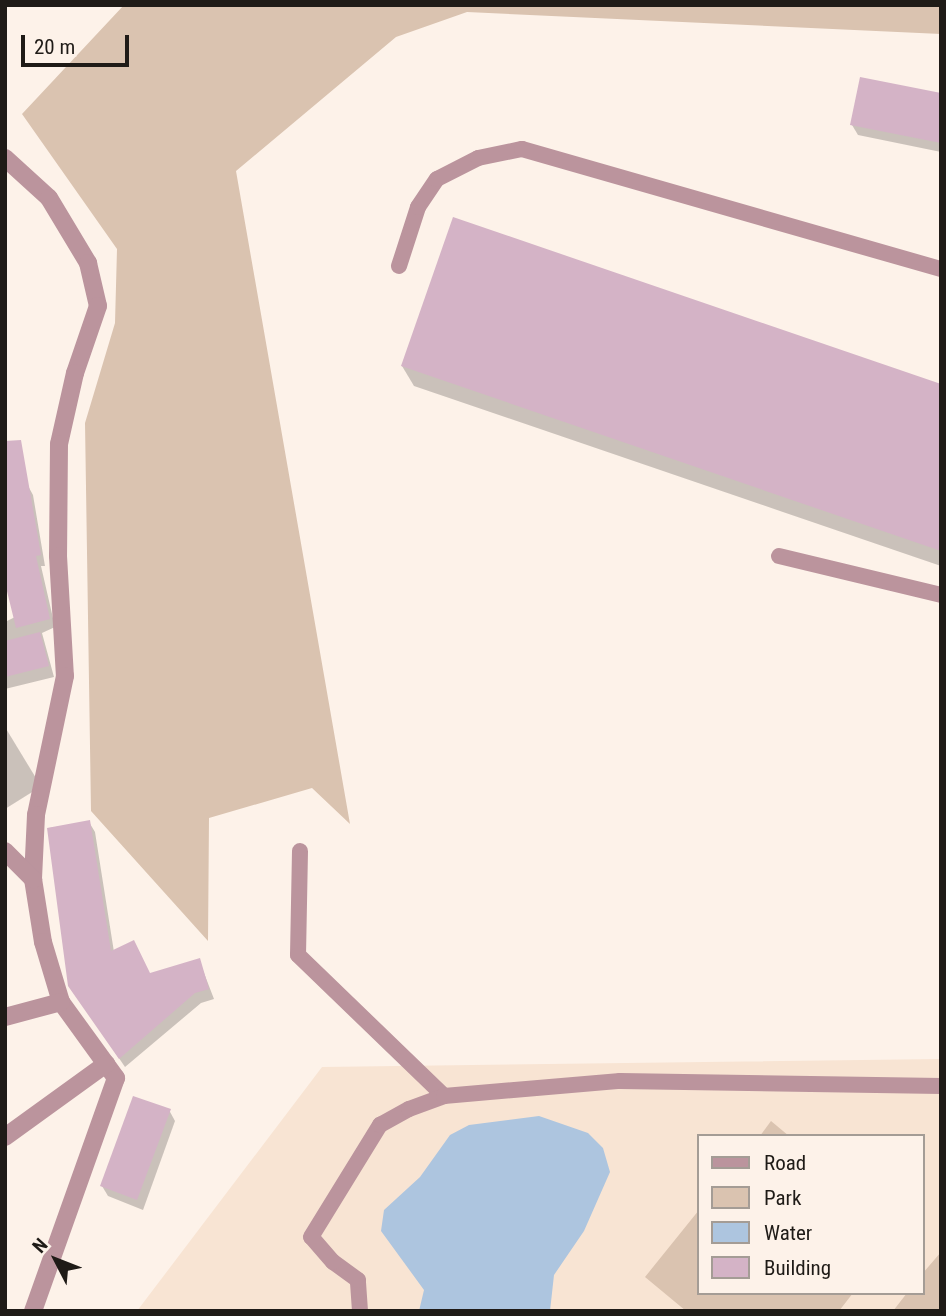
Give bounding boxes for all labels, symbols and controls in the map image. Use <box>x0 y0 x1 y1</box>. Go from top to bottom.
scale bar <box>24 21 133 65</box>
text: 20 m <box>34 35 75 59</box>
legend <box>698 1134 925 1295</box>
text: Road <box>764 1151 806 1175</box>
text: Park <box>764 1186 801 1210</box>
text: Water <box>764 1221 812 1245</box>
north arrow <box>21 1225 91 1295</box>
text: N <box>28 1234 52 1258</box>
text: Building <box>764 1256 831 1280</box>

